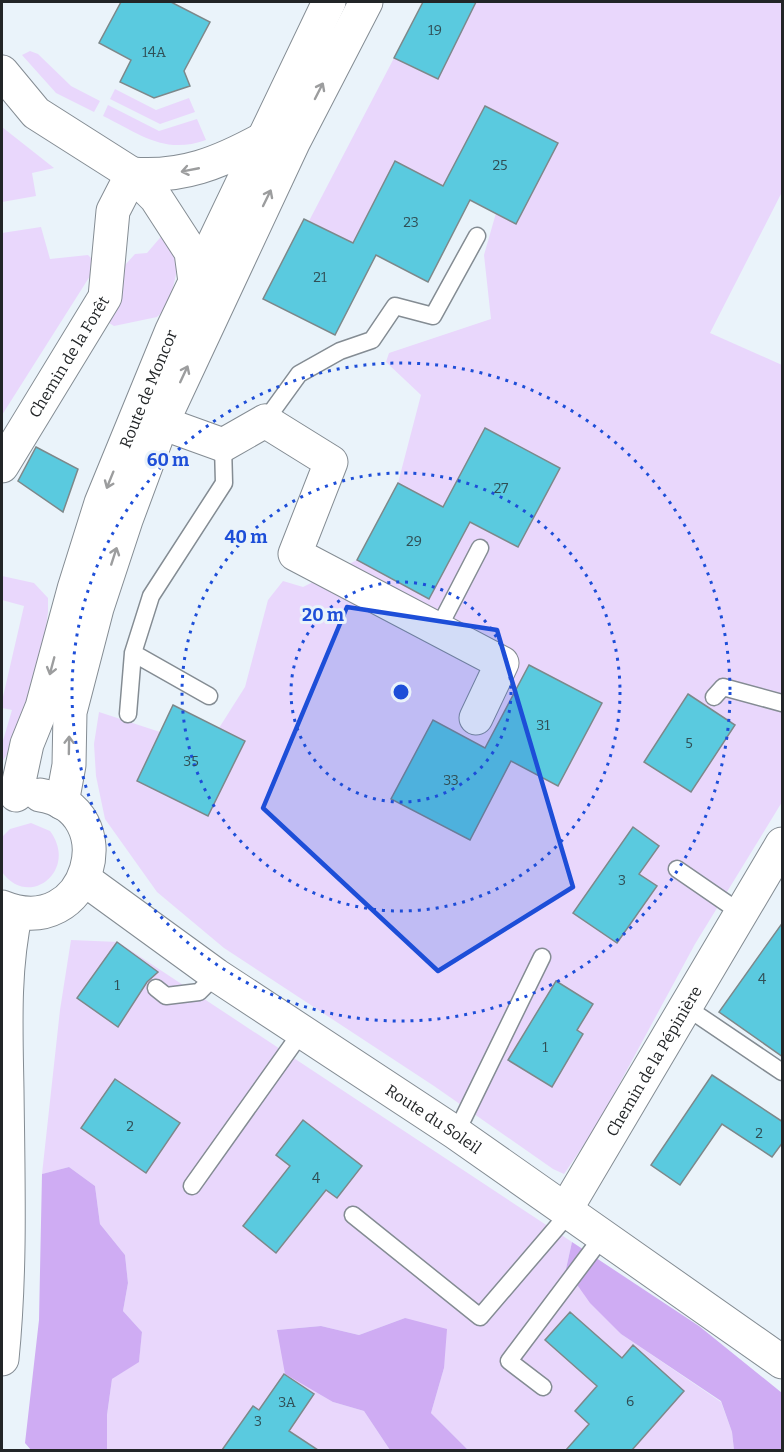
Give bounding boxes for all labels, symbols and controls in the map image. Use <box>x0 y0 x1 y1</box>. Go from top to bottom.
house number: 19 <box>428 22 442 39</box>
house number: 14A <box>142 44 166 61</box>
one-way arrow <box>314 82 326 100</box>
house number: 25 <box>492 157 508 174</box>
one-way arrow <box>180 165 200 176</box>
one-way arrow <box>261 189 273 207</box>
house number: 23 <box>403 214 419 231</box>
house number: 21 <box>313 269 327 286</box>
street label: Chemin de la Forêt <box>24 292 113 421</box>
street label: Route de Moncor <box>115 327 181 451</box>
one-way arrow <box>179 366 191 384</box>
text: 60 m <box>147 449 189 471</box>
one-way arrow <box>104 470 115 489</box>
house number: 27 <box>494 480 508 497</box>
text: 40 m <box>225 526 267 548</box>
house number: 29 <box>406 533 422 550</box>
one-way arrow <box>109 547 120 566</box>
text: 20 m <box>302 604 344 626</box>
one-way arrow <box>46 656 57 675</box>
centre of rings <box>391 682 411 702</box>
house number: 31 <box>536 717 550 734</box>
one-way arrow <box>63 735 75 755</box>
house number: 5 <box>685 735 693 752</box>
house number: 35 <box>183 753 199 770</box>
house number: 33 <box>443 772 459 789</box>
house number: 3 <box>618 872 626 889</box>
house number: 4 <box>758 971 766 988</box>
house number: 1 <box>114 977 120 994</box>
street label: Chemin de la Pépinière <box>602 982 705 1140</box>
house number: 1 <box>542 1039 548 1056</box>
street label: Route du Soleil <box>382 1080 485 1158</box>
house number: 2 <box>126 1118 134 1135</box>
house number: 2 <box>755 1125 763 1142</box>
house number: 4 <box>312 1170 320 1187</box>
house number: 6 <box>626 1393 634 1410</box>
house number: 3A <box>278 1394 296 1411</box>
house number: 3 <box>254 1413 262 1430</box>

